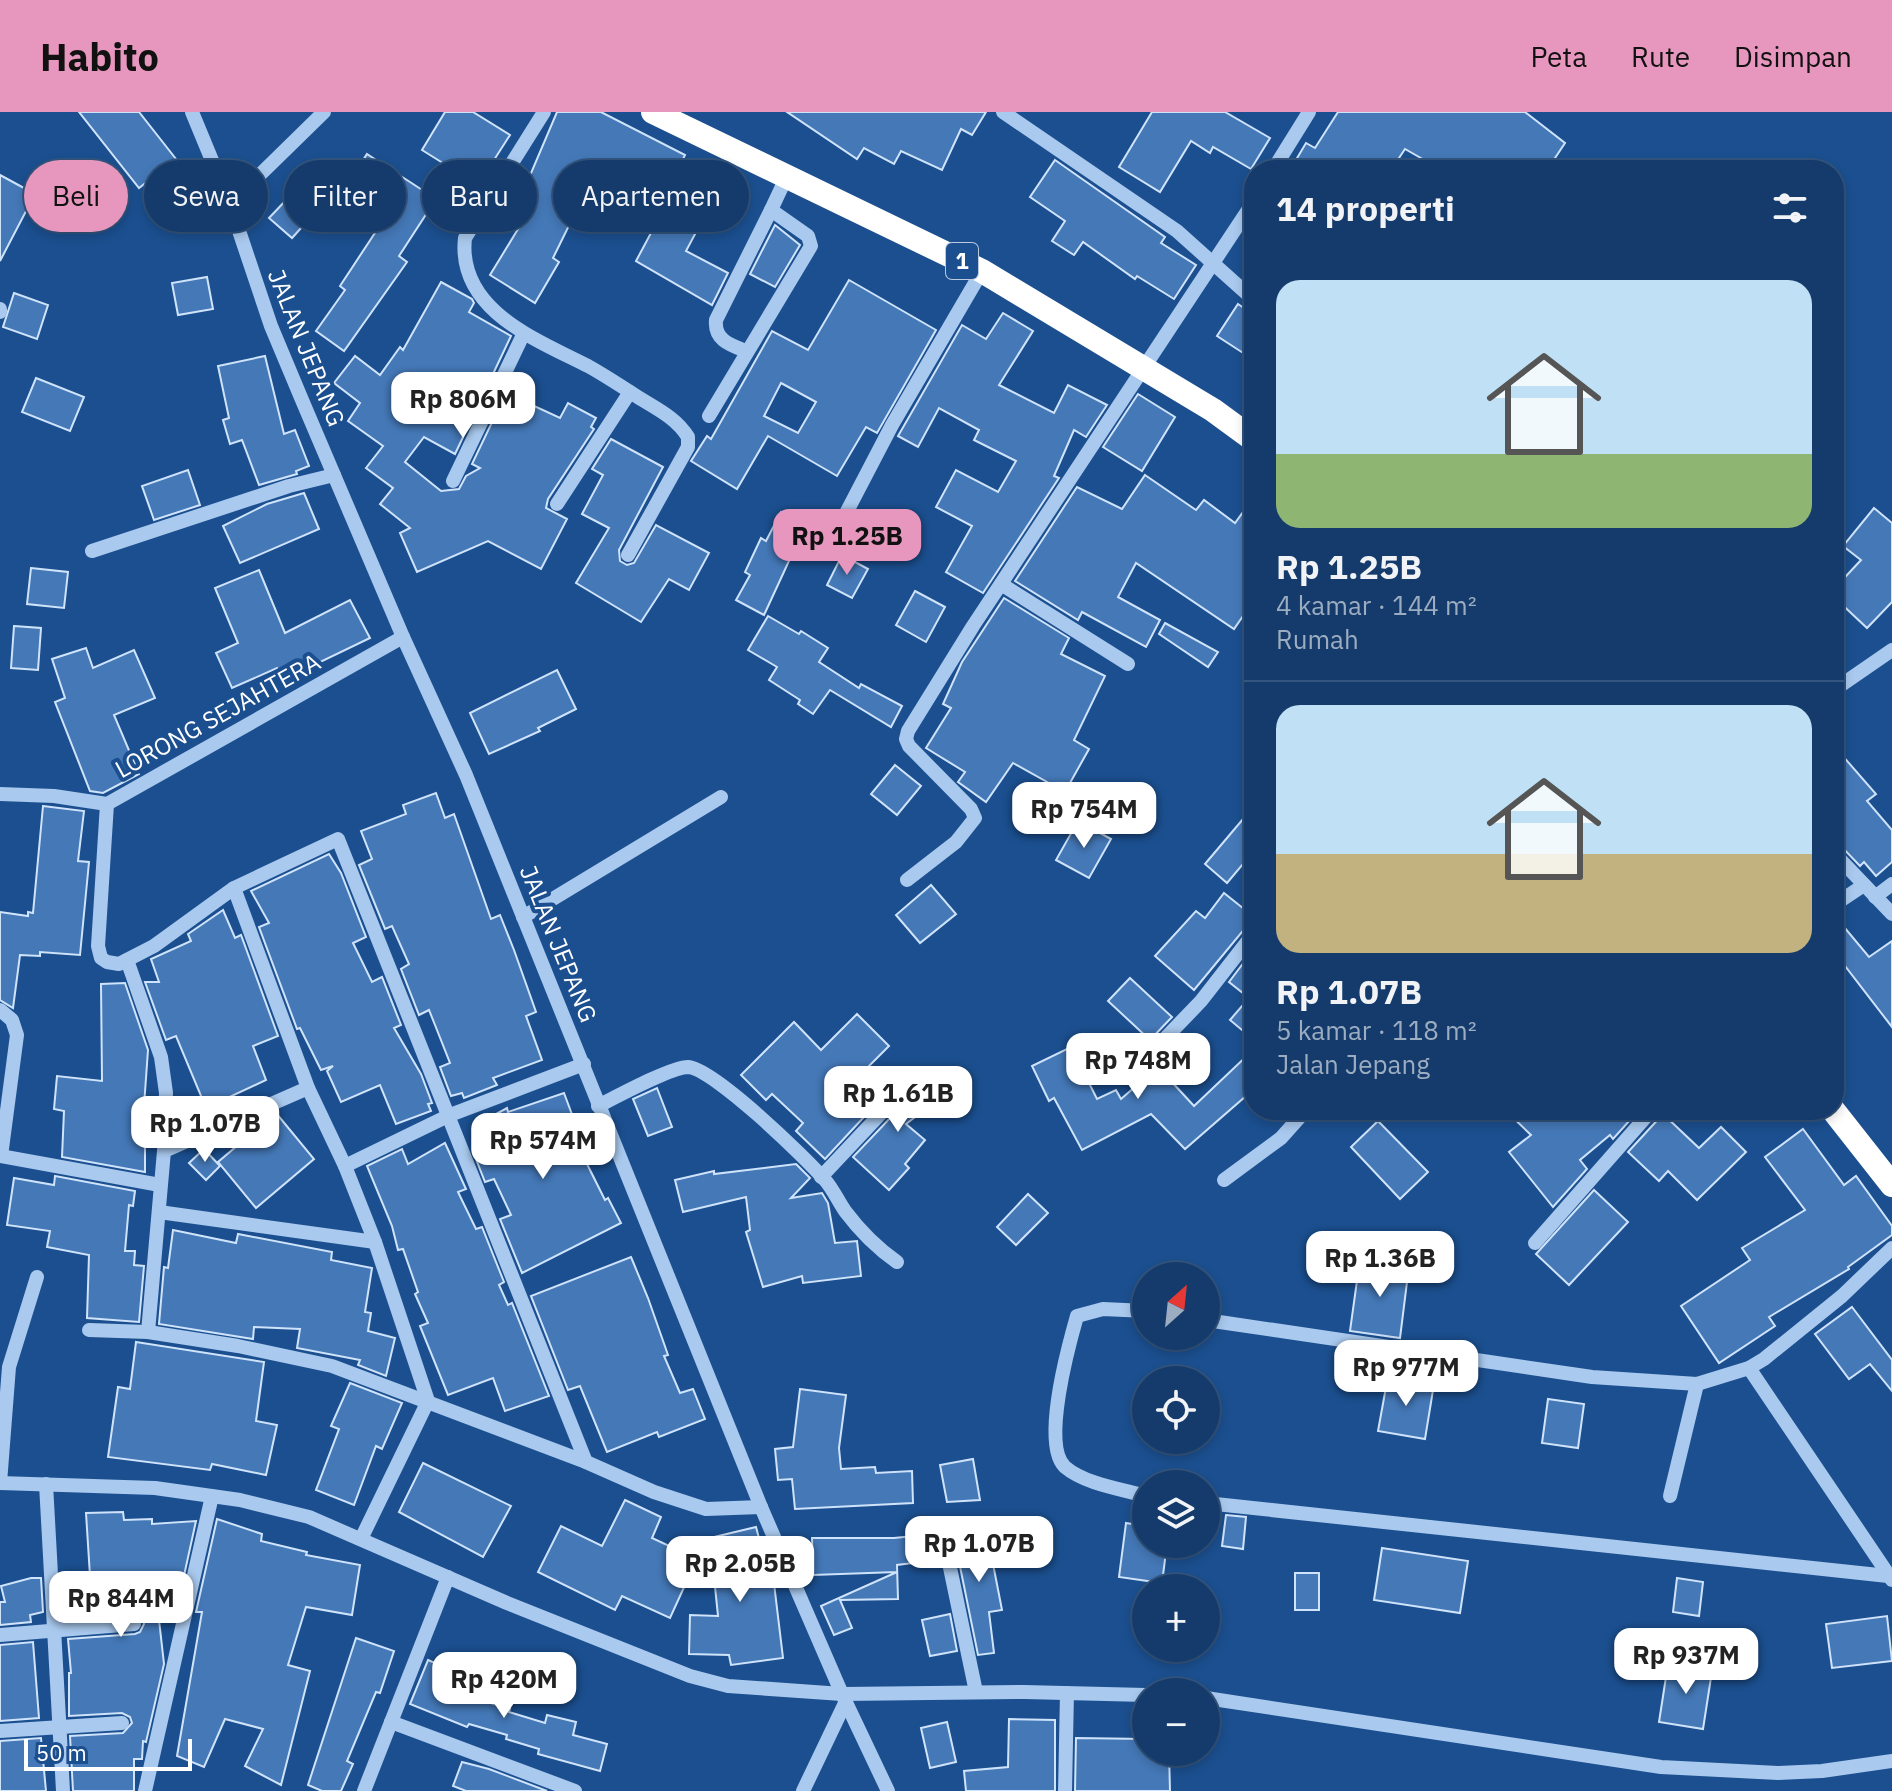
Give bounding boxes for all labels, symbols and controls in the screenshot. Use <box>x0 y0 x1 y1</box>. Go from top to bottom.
text: Habito <box>40 32 159 81</box>
text: Peta <box>1531 38 1587 75</box>
text: Rute <box>1631 38 1690 75</box>
text: Disimpan <box>1734 38 1852 75</box>
chip: Beli <box>24 160 128 232</box>
chip: Sewa <box>144 160 268 232</box>
chip: Filter <box>284 160 406 232</box>
chip: Baru <box>422 160 537 232</box>
chip: Apartemen <box>553 160 749 232</box>
text: 14 properti <box>1276 186 1455 230</box>
icon: filters <box>1768 186 1812 230</box>
road number: 1 <box>946 243 978 279</box>
street label: JALAN JEPANG <box>261 264 353 431</box>
icon: home <box>1472 332 1616 476</box>
pin: Rp 806M <box>389 372 537 440</box>
text: Rp 806M <box>409 381 517 415</box>
pin: Rp 1.25B <box>764 509 930 577</box>
text: Rp 1.25B <box>791 518 903 552</box>
text: Rp 1.25B <box>1276 544 1422 588</box>
text: 4 kamar · 144 m² <box>1276 588 1477 622</box>
text: Rumah <box>1276 622 1359 656</box>
street label: LORONG SEJAHTERA <box>109 645 326 785</box>
icon: home <box>1472 757 1616 901</box>
pin: Rp 754M <box>1010 782 1158 850</box>
text: Rp 754M <box>1030 791 1138 825</box>
street label: JALAN JEPANG <box>513 860 605 1027</box>
text: Rp 1.07B <box>1276 969 1422 1013</box>
text: 5 kamar · 118 m² <box>1276 1013 1477 1047</box>
pin: Rp 748M <box>1064 1033 1212 1101</box>
text: Rp 748M <box>1084 1042 1192 1076</box>
text: Jalan Jepang <box>1276 1047 1430 1081</box>
pin: Rp 1.61B <box>815 1066 981 1134</box>
text: Rp 1.61B <box>842 1075 954 1109</box>
pin: Rp 1.07B <box>122 1096 288 1164</box>
text: Rp 1.07B <box>149 1105 261 1139</box>
pin: Rp 574M <box>469 1113 617 1181</box>
text: Rp 574M <box>489 1122 597 1156</box>
pin: Rp 1.36B <box>1297 1231 1463 1299</box>
text: Rp 1.36B <box>1324 1240 1436 1274</box>
north arrow <box>1132 1262 1220 1350</box>
map controls <box>1132 1262 1220 1766</box>
pin: Rp 977M <box>1332 1340 1480 1408</box>
text: Rp 977M <box>1352 1349 1460 1383</box>
button: locate <box>1132 1366 1220 1454</box>
button: layers <box>1132 1470 1220 1558</box>
pin: Rp 1.07B <box>896 1516 1062 1584</box>
text: Rp 1.07B <box>923 1525 1035 1559</box>
pin: Rp 2.05B <box>657 1536 823 1604</box>
text: Rp 2.05B <box>684 1545 796 1579</box>
pin: Rp 844M <box>47 1571 195 1639</box>
button: + <box>1132 1574 1220 1662</box>
text: Rp 844M <box>67 1580 175 1614</box>
pin: Rp 937M <box>1612 1628 1760 1696</box>
text: Rp 937M <box>1632 1637 1740 1671</box>
pin: Rp 420M <box>430 1652 578 1720</box>
text: Rp 420M <box>450 1661 558 1695</box>
button: − <box>1132 1678 1220 1766</box>
scale bar <box>24 1735 192 1771</box>
text: 50 m <box>36 1738 87 1767</box>

